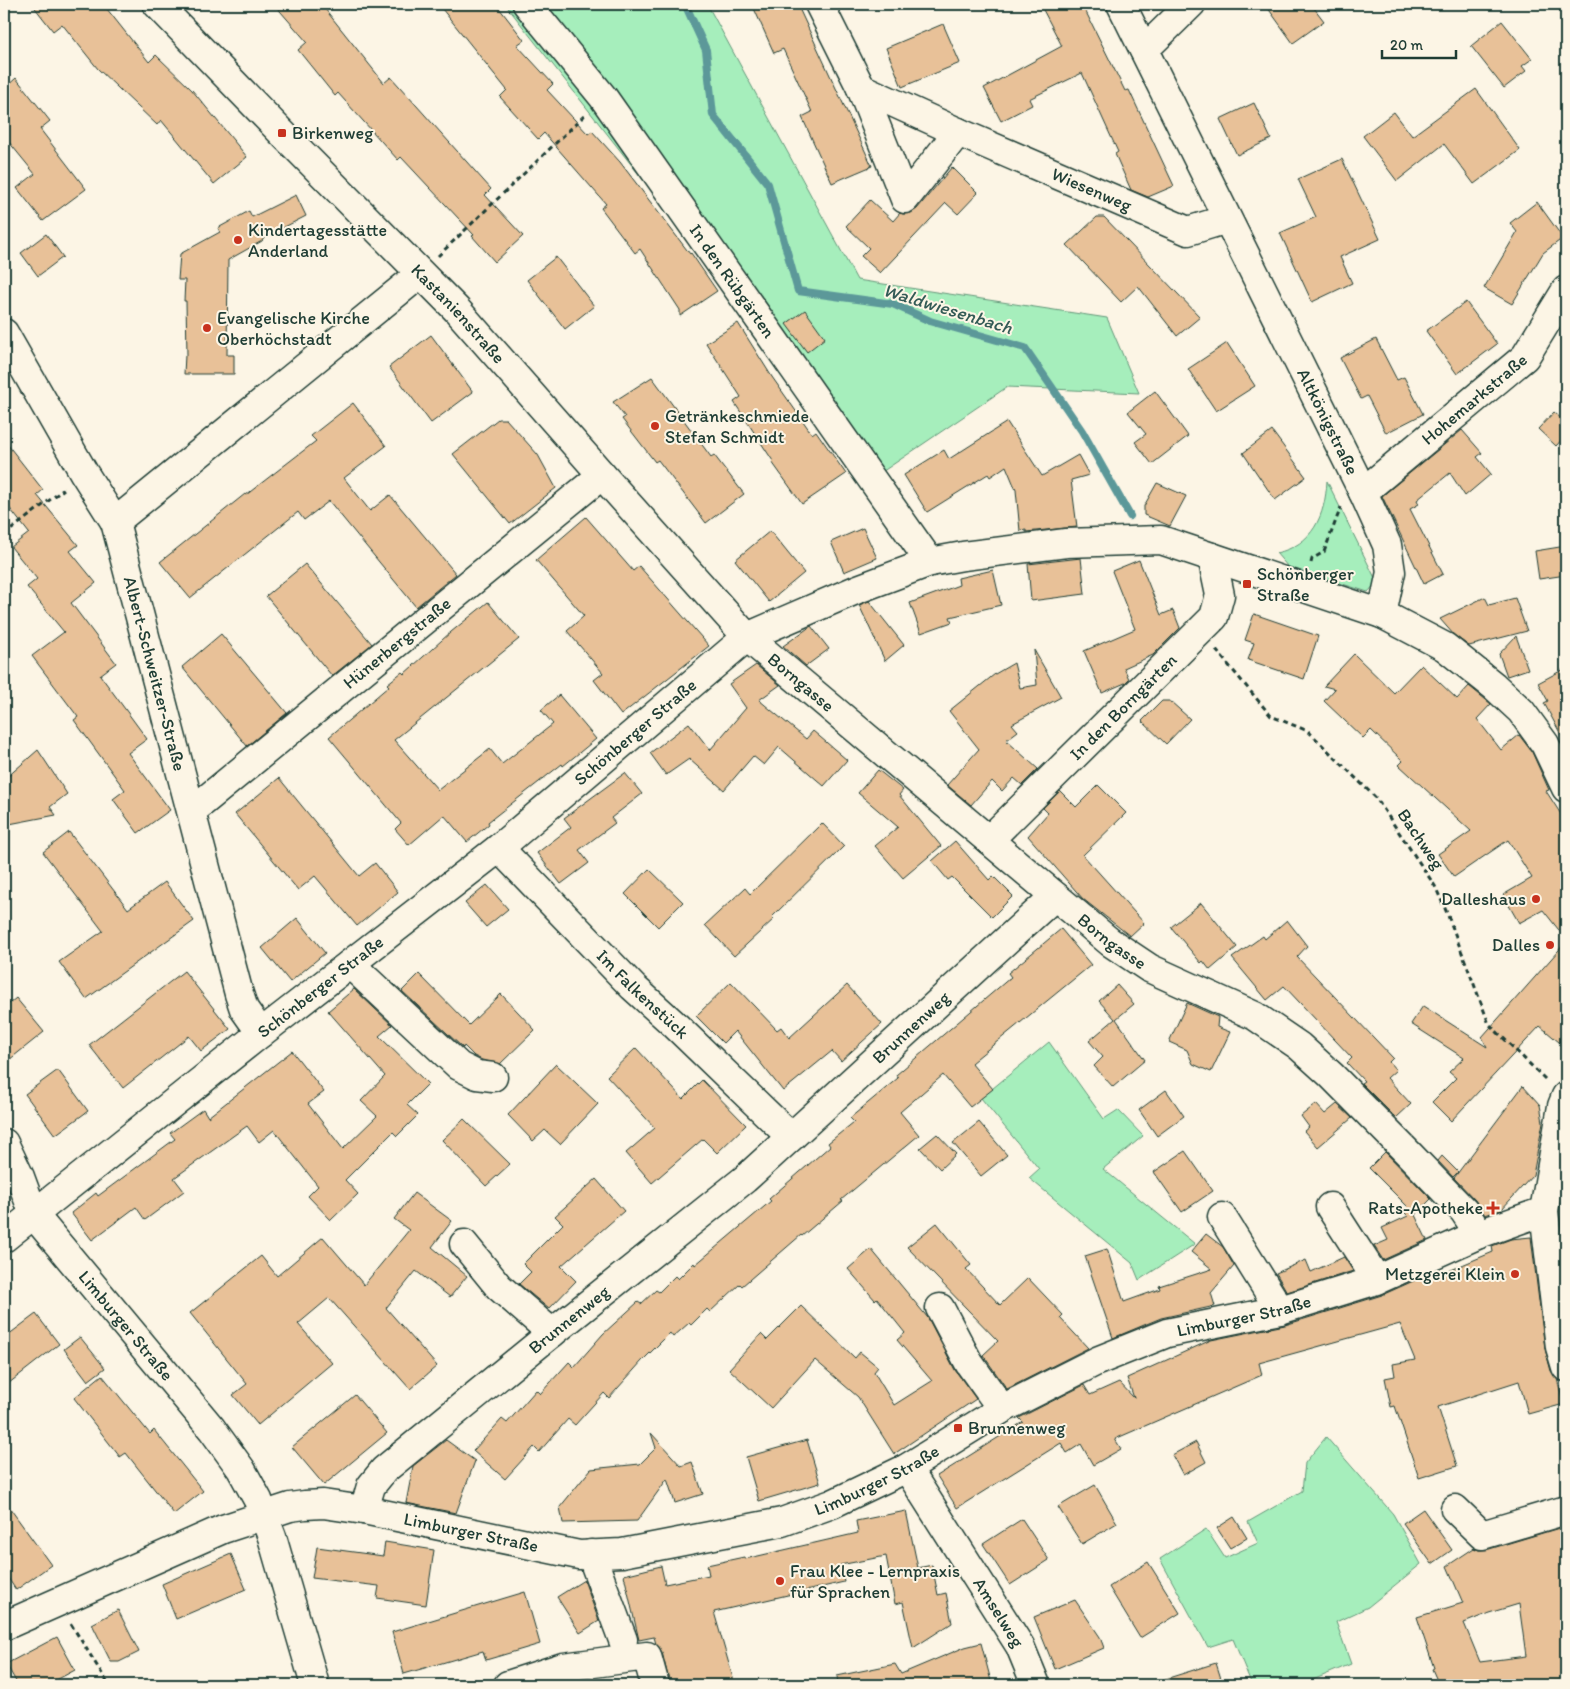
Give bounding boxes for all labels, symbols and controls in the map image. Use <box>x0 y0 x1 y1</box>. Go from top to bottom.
scale bar <box>1382 28 1456 60</box>
text: 20 m <box>1390 36 1424 54</box>
place label: Birkenweg <box>292 122 374 144</box>
marker: Birkenweg <box>276 127 288 139</box>
street label: Wiesenweg <box>1048 163 1136 217</box>
place label: Kindertagesstätte Anderland <box>248 219 387 262</box>
street label: In den Rübgärten <box>685 220 780 343</box>
marker: Kindertagesstätte Anderland <box>232 234 244 246</box>
street label: Kastanienstraße <box>406 259 510 368</box>
water label: Waldwiesenbach <box>881 278 1015 339</box>
place label: Evangelische Kirche Oberhöchstadt <box>217 307 370 350</box>
marker: Evangelische Kirche Oberhöchstadt <box>201 322 213 334</box>
street label: Hohemarkstraße <box>1417 349 1532 450</box>
street label: Altkönigstraße <box>1292 365 1364 478</box>
place label: Getränkeschmiede Stefan Schmidt <box>665 405 809 448</box>
marker: Getränkeschmiede Stefan Schmidt <box>649 420 661 432</box>
place label: Schönberger Straße <box>1257 563 1355 606</box>
street label: Albert-Schweitzer-Straße <box>119 574 191 773</box>
marker: Schönberger Straße <box>1241 578 1253 590</box>
street label: Hünerbergstraße <box>339 592 455 694</box>
street label: Borngasse <box>763 648 839 717</box>
street label: In den Borngärten <box>1065 649 1182 765</box>
street label: Schönberger Straße <box>569 674 701 790</box>
street label: Bachweg <box>1393 804 1450 874</box>
place label: Dalleshaus <box>1441 888 1526 910</box>
marker: Dalleshaus <box>1530 893 1542 905</box>
street label: Borngasse <box>1073 909 1151 974</box>
street label: Schönberger Straße <box>253 931 388 1043</box>
place label: Dalles <box>1492 934 1540 956</box>
marker: Dalles <box>1544 939 1556 951</box>
street label: Im Falkenstück <box>592 945 693 1043</box>
street label: Brunnenweg <box>868 986 955 1069</box>
place label: Rats-Apotheke <box>1368 1197 1483 1219</box>
marker: Rats-Apotheke <box>1487 1202 1499 1214</box>
place label: Metzgerei Klein <box>1385 1263 1505 1285</box>
street label: Limburger Straße <box>74 1266 178 1385</box>
marker: Metzgerei Klein <box>1509 1268 1521 1280</box>
street label: Brunnenweg <box>524 1280 614 1359</box>
street label: Limburger Straße <box>1175 1290 1314 1342</box>
place label: Brunnenweg <box>968 1417 1066 1439</box>
marker: Brunnenweg <box>952 1422 964 1434</box>
street label: Limburger Straße <box>811 1440 943 1520</box>
street label: Limburger Straße <box>402 1508 540 1557</box>
place label: Frau Klee - Lernpraxis für Sprachen <box>790 1560 960 1603</box>
street label: Amselweg <box>968 1573 1029 1652</box>
marker: Frau Klee - Lernpraxis für Sprachen <box>774 1575 786 1587</box>

